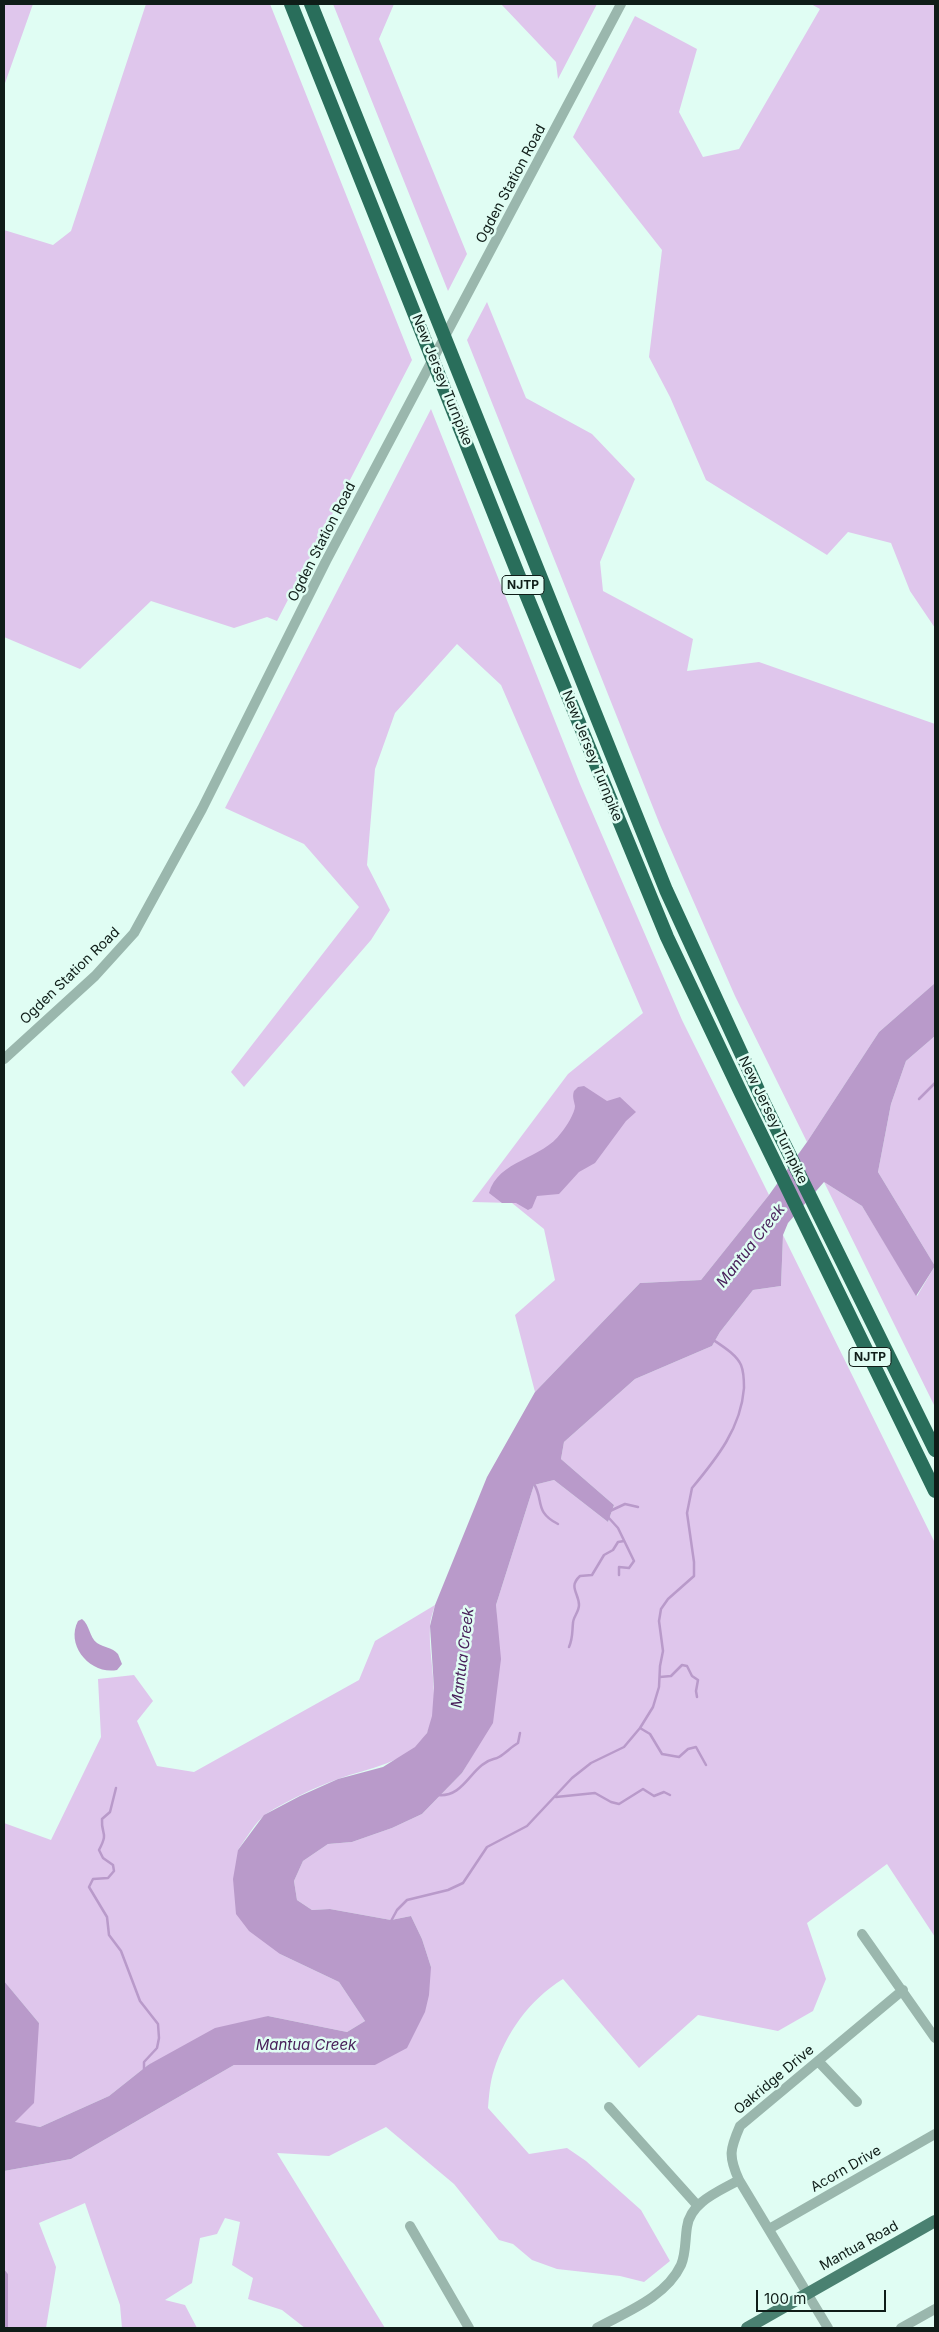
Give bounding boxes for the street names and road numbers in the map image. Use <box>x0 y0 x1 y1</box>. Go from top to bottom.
street label: Ogden Station Road <box>473 122 549 246</box>
street label: New Jersey Turnpike <box>408 312 476 448</box>
street label: Ogden Station Road <box>285 479 359 605</box>
road number: NJTP <box>502 576 544 594</box>
street label: New Jersey Turnpike <box>558 688 626 824</box>
street label: Ogden Station Road <box>17 924 123 1028</box>
street label: New Jersey Turnpike <box>735 1053 811 1187</box>
road number: NJTP <box>849 1348 891 1366</box>
street label: Oakridge Drive <box>731 2042 817 2118</box>
street label: Acorn Drive <box>808 2142 884 2196</box>
street label: Mantua Road <box>817 2218 901 2274</box>

